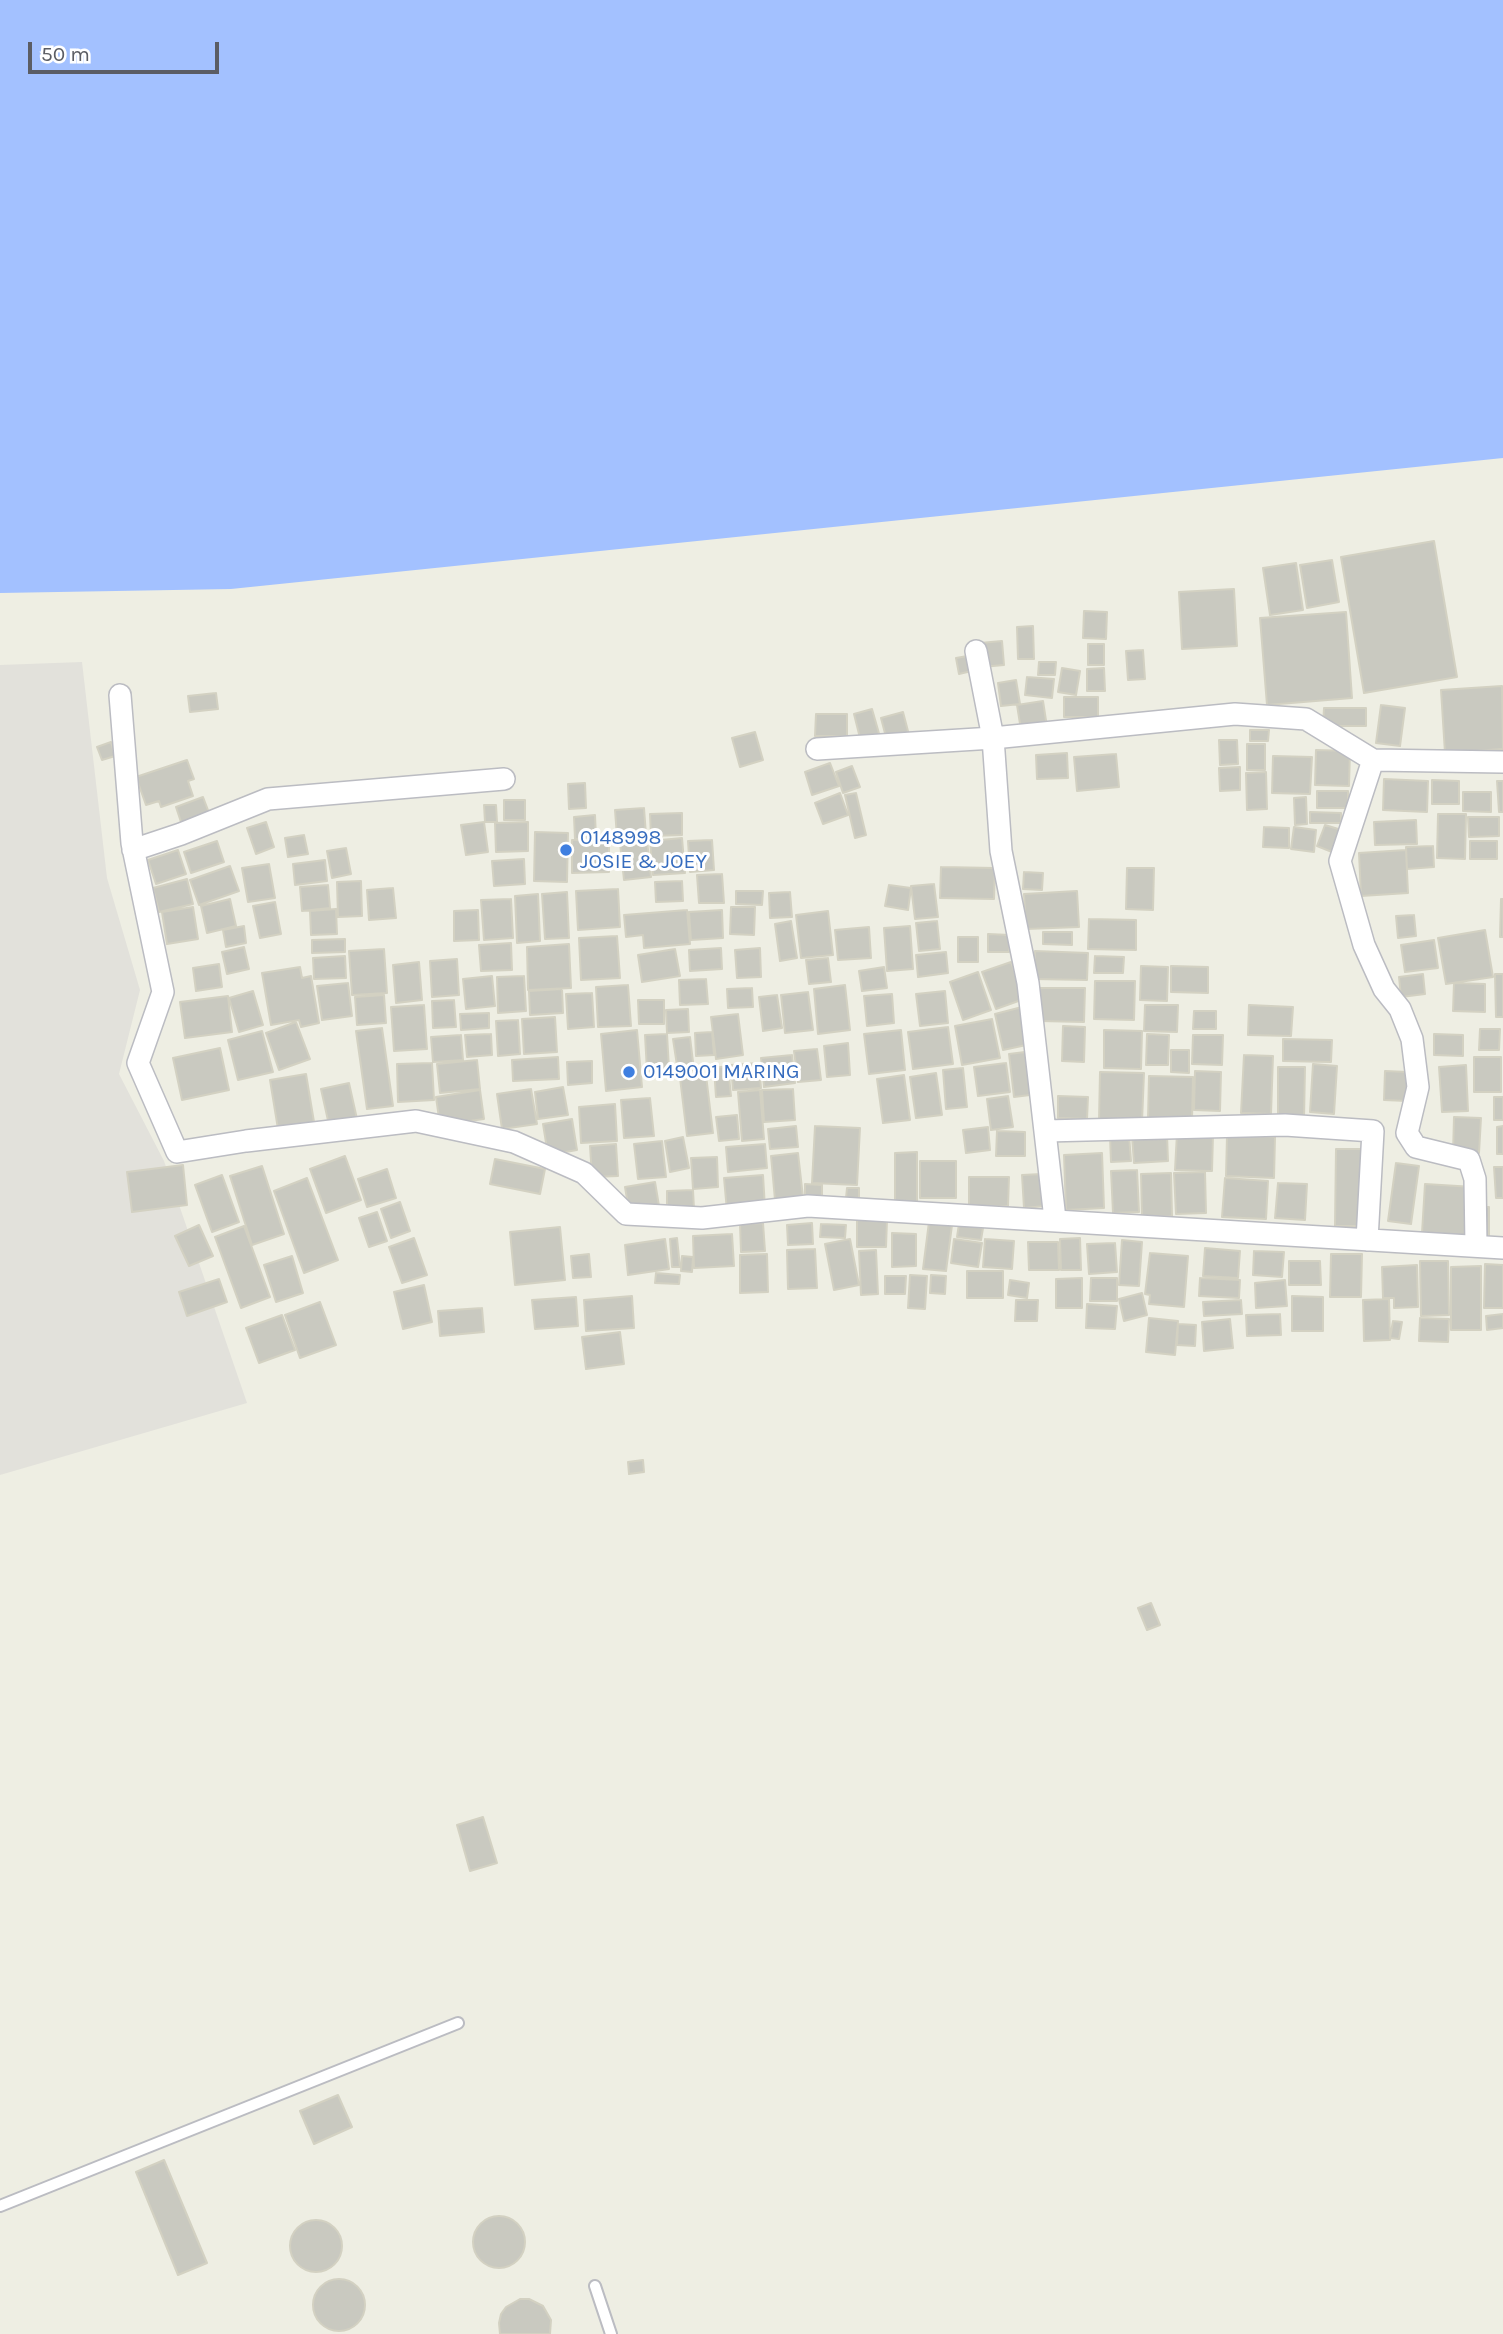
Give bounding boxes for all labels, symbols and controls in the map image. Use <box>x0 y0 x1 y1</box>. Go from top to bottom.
scale bar <box>32 28 222 72</box>
text: 50 m <box>41 42 90 66</box>
place label: 0148998 JOSIE & JOEY <box>580 825 707 875</box>
marker: 0148998 JOSIE & JOEY <box>558 842 574 858</box>
place label: 0149001 MARING <box>643 1059 800 1085</box>
marker: 0149001 MARING <box>621 1064 637 1080</box>

